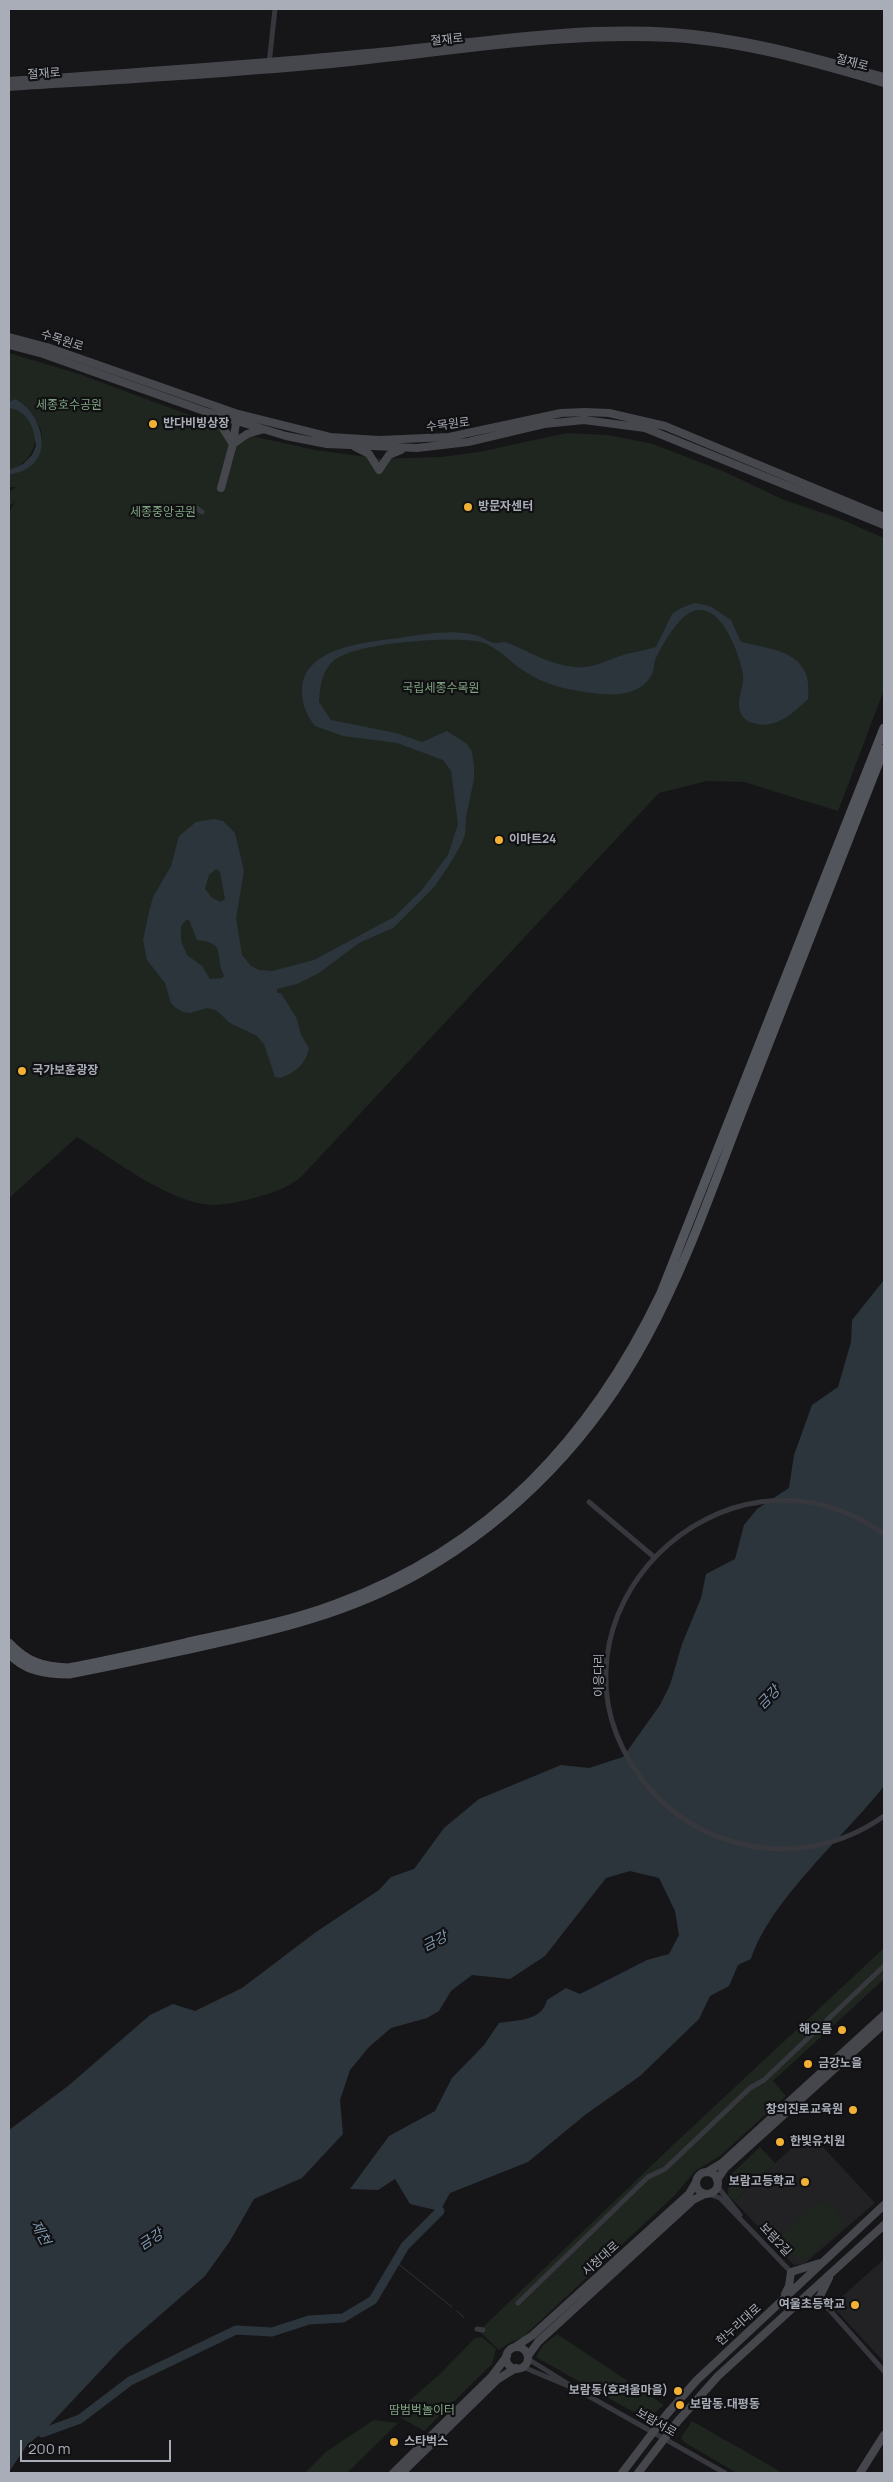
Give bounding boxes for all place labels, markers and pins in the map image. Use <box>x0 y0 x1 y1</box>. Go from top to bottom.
place label: 반다비빙상장 <box>163 417 229 431</box>
marker: 반다비빙상장 <box>147 418 159 430</box>
place label: 방문자센터 <box>478 500 533 514</box>
marker: 방문자센터 <box>462 501 474 513</box>
place label: 이마트24 <box>509 833 556 847</box>
marker: 이마트24 <box>493 834 505 846</box>
place label: 국가보훈광장 <box>32 1064 98 1078</box>
marker: 국가보훈광장 <box>16 1065 28 1077</box>
place label: 해오름 <box>799 2023 832 2037</box>
marker: 해오름 <box>836 2024 848 2036</box>
place label: 금강노을 <box>818 2057 862 2071</box>
marker: 금강노을 <box>802 2058 814 2070</box>
place label: 창의진로교육원 <box>766 2103 843 2117</box>
marker: 창의진로교육원 <box>847 2104 859 2116</box>
place label: 한빛유치원 <box>790 2135 845 2149</box>
marker: 한빛유치원 <box>774 2136 786 2148</box>
place label: 보람고등학교 <box>729 2175 795 2189</box>
marker: 보람고등학교 <box>799 2176 811 2188</box>
place label: 여울초등학교 <box>779 2298 845 2312</box>
marker: 여울초등학교 <box>849 2299 861 2311</box>
place label: 보람동(호려울마을) <box>569 2384 668 2398</box>
marker: 보람동(호려울마을) <box>672 2385 684 2397</box>
place label: 보람동.대평동 <box>690 2398 760 2412</box>
marker: 보람동.대평동 <box>674 2399 686 2411</box>
place label: 스타벅스 <box>404 2435 448 2449</box>
marker: 스타벅스 <box>388 2436 400 2448</box>

